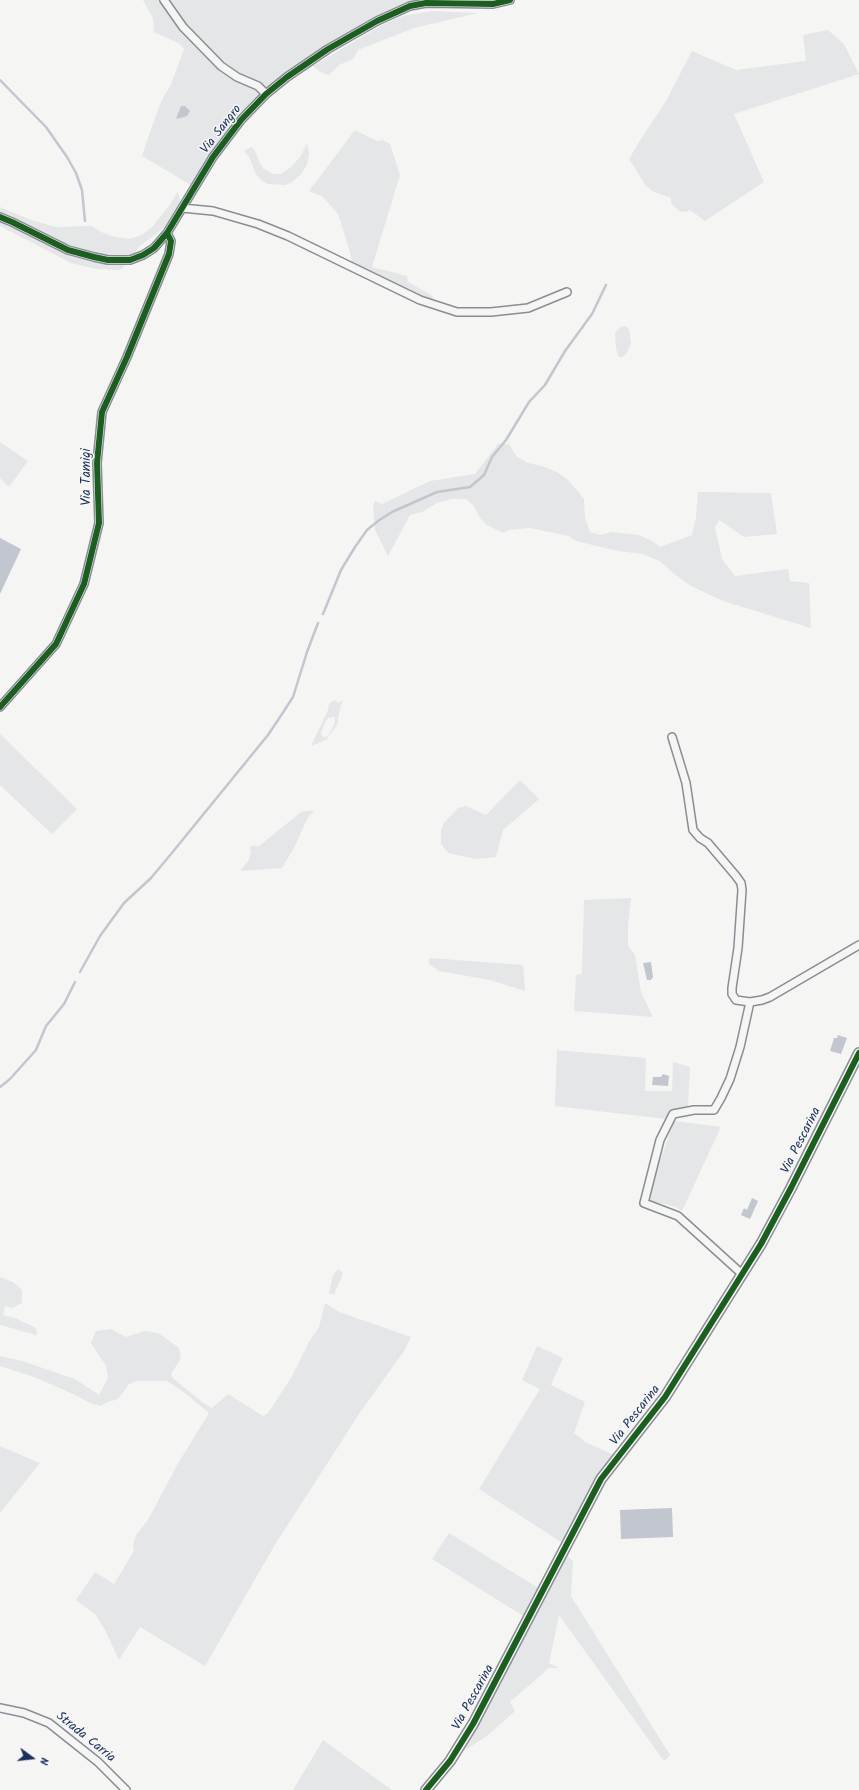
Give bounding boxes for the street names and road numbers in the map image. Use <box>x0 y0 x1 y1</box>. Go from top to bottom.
street label: Via Sangro <box>198 102 246 158</box>
street label: Via Tamigi <box>80 448 96 506</box>
street label: Via Pescarina <box>779 1105 825 1177</box>
street label: Via Pescarina <box>608 1383 664 1449</box>
street label: Via Pescarina <box>450 1663 498 1733</box>
street label: Strada Carria <box>52 1709 118 1767</box>

